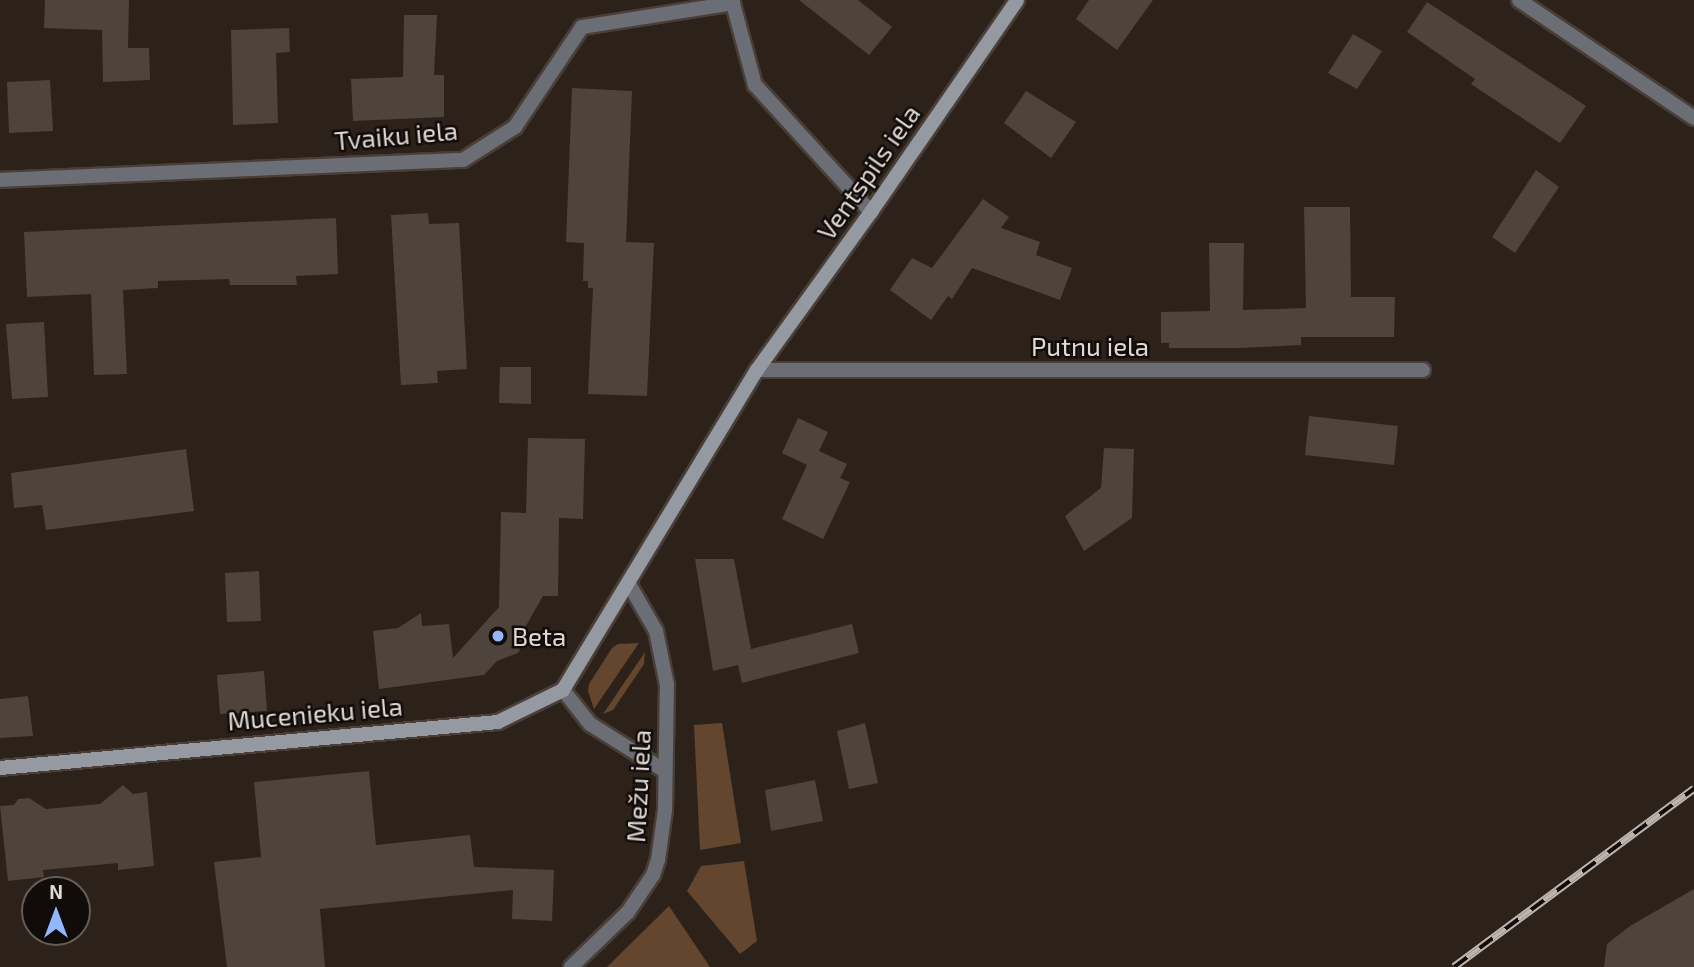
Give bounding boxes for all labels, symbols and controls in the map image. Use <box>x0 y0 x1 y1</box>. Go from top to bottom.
street label: Ventspils iela <box>810 98 926 246</box>
street label: Tvaiku iela <box>333 114 459 156</box>
street label: Putnu iela <box>1031 330 1149 362</box>
place label: Beta <box>512 620 566 652</box>
marker: Beta <box>490 628 506 644</box>
street label: Mucenieku iela <box>226 690 404 736</box>
street label: Mežu iela <box>619 729 657 843</box>
north arrow <box>21 876 91 946</box>
text: N <box>49 880 63 903</box>

